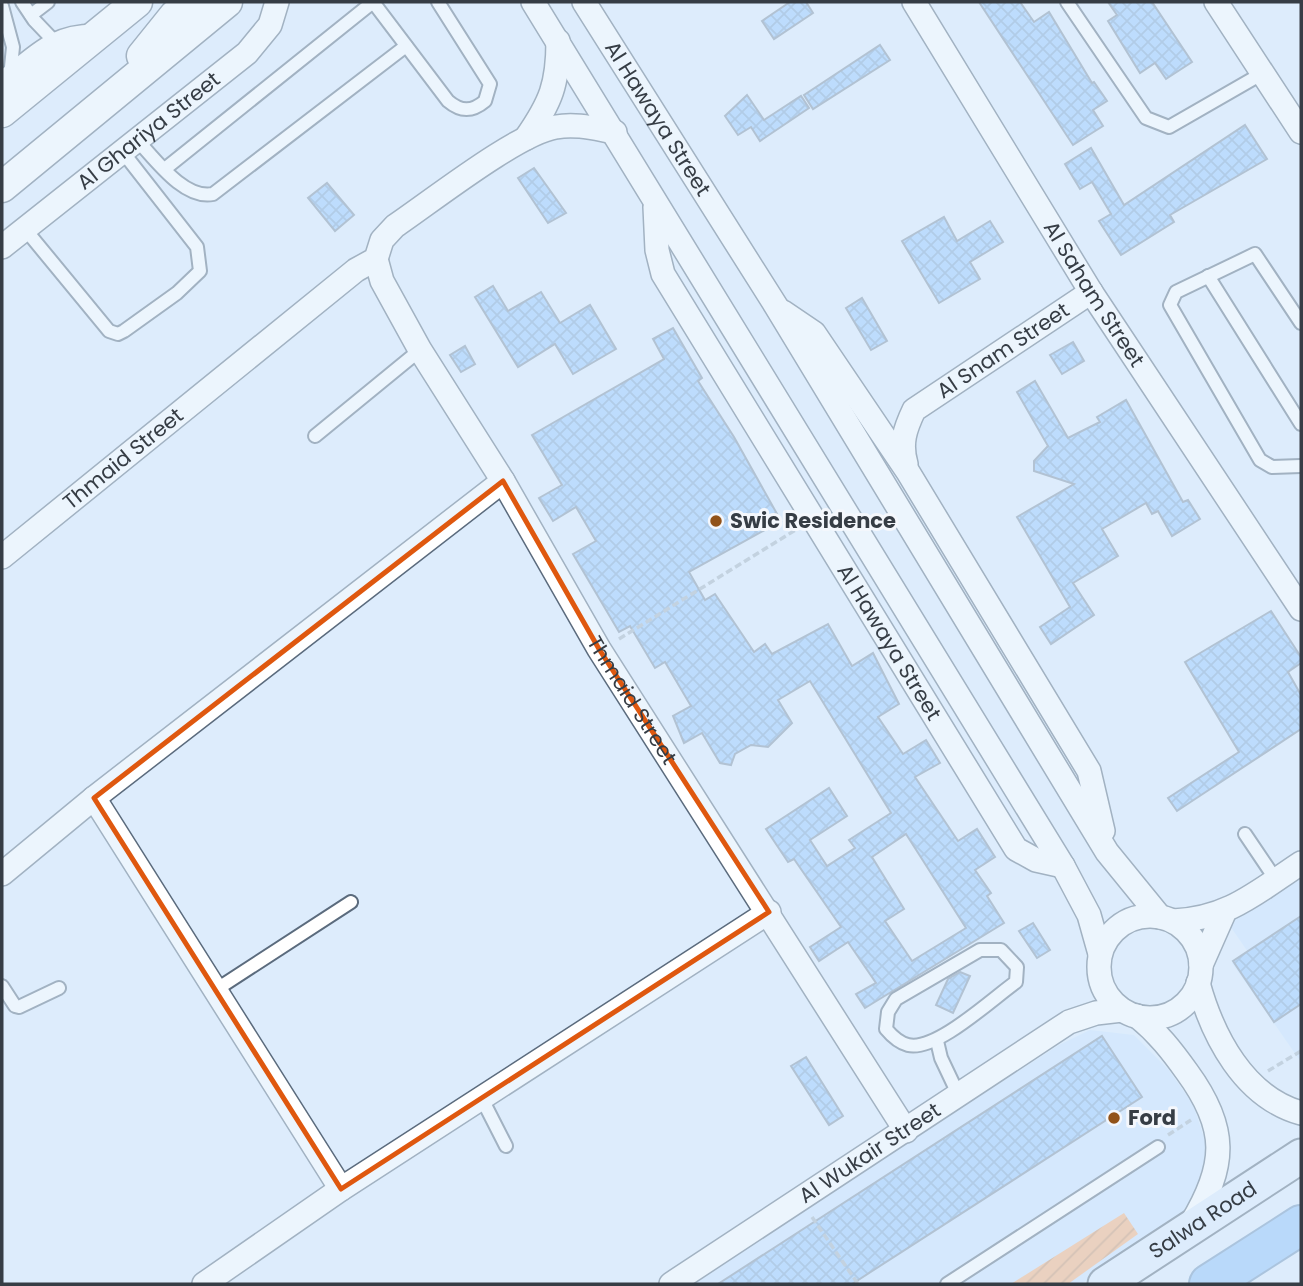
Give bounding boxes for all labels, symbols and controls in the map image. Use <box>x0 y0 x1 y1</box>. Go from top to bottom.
street label: Al Hawaya Street <box>598 35 718 202</box>
street label: Al Ghariya Street <box>71 65 226 196</box>
street label: Al Saham Street <box>1037 215 1152 372</box>
street label: Al Snam Street <box>931 296 1075 405</box>
street label: Thmaid Street <box>57 401 189 516</box>
place label: Swic Residence <box>730 506 896 535</box>
marker: Swic Residence <box>708 513 724 529</box>
street label: Al Hawaya Street <box>831 559 949 726</box>
street label: Thmaid Street <box>581 630 684 770</box>
street label: Al Wukair Street <box>793 1095 946 1210</box>
place label: Ford <box>1128 1103 1176 1132</box>
marker: Ford <box>1106 1110 1122 1126</box>
street label: Salwa Road <box>1143 1174 1262 1265</box>

